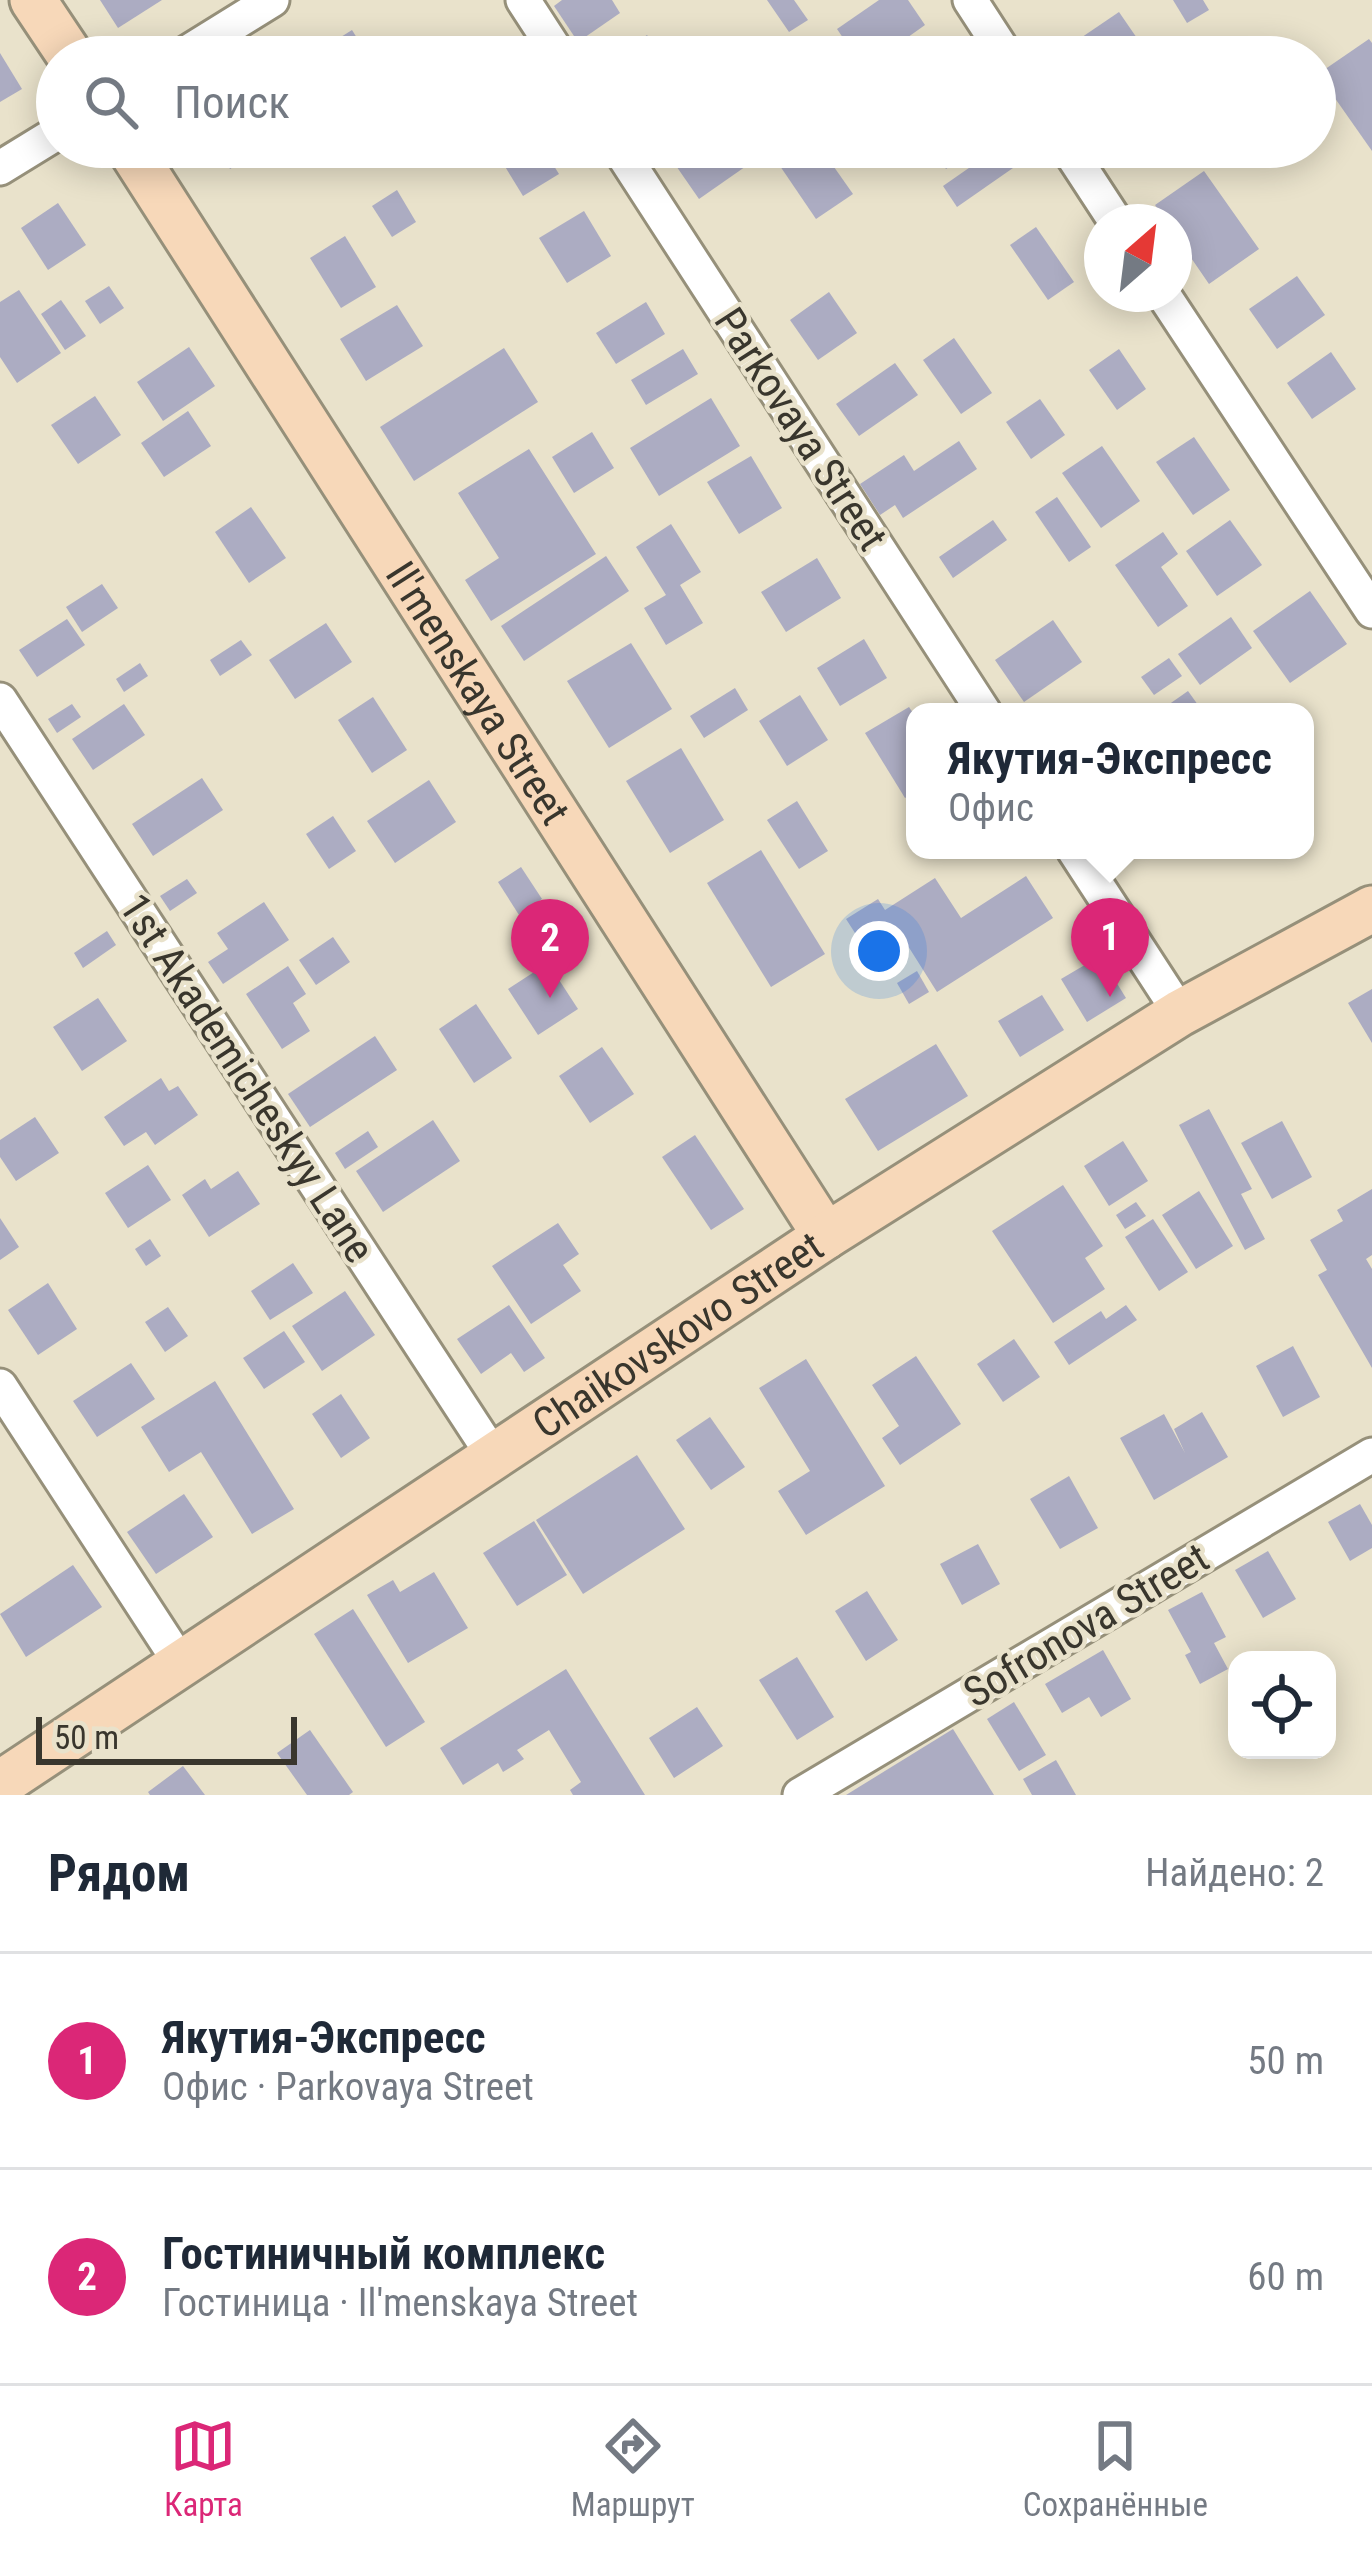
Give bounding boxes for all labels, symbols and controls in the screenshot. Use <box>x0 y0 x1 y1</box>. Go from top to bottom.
search box <box>36 36 1336 168</box>
icon: search <box>78 69 144 135</box>
text: Поиск <box>174 76 290 129</box>
north arrow <box>1084 204 1192 312</box>
street label: Parkovaya Street <box>705 299 897 559</box>
street label: Il'menskaya Street <box>376 552 580 833</box>
popup <box>906 703 1314 859</box>
text: Якутия-Экспресс <box>948 732 1272 785</box>
text: Офис <box>948 785 1034 831</box>
street label: 1st Akademicheskyy Lane <box>110 885 384 1271</box>
pin: 1 <box>1071 898 1149 997</box>
pin: 2 <box>511 899 589 998</box>
your location <box>849 921 909 981</box>
street label: Chaikovskovo Street <box>523 1221 832 1448</box>
street label: Sofronova Street <box>955 1533 1217 1717</box>
map controls <box>1228 1651 1336 1759</box>
button: locate <box>1228 1651 1336 1759</box>
scale bar <box>36 1711 297 1764</box>
text: 50 m <box>54 1718 119 1757</box>
text: Рядом <box>48 1844 190 1903</box>
text: Найдено: 2 <box>1145 1850 1324 1896</box>
text: Якутия-Экспресс <box>162 2011 486 2064</box>
text: 1 <box>77 2038 97 2084</box>
text: 50 m <box>1247 2038 1324 2084</box>
text: Офис · Parkovaya Street <box>162 2064 534 2110</box>
text: Гостиничный комплекс <box>162 2227 605 2280</box>
text: 2 <box>77 2254 97 2300</box>
text: 60 m <box>1247 2254 1324 2300</box>
text: Гостиница · Il'menskaya Street <box>162 2280 638 2326</box>
tab: Карта <box>164 2413 243 2524</box>
tab: Маршрут <box>571 2413 695 2524</box>
tab: Сохранённые <box>1023 2413 1208 2524</box>

